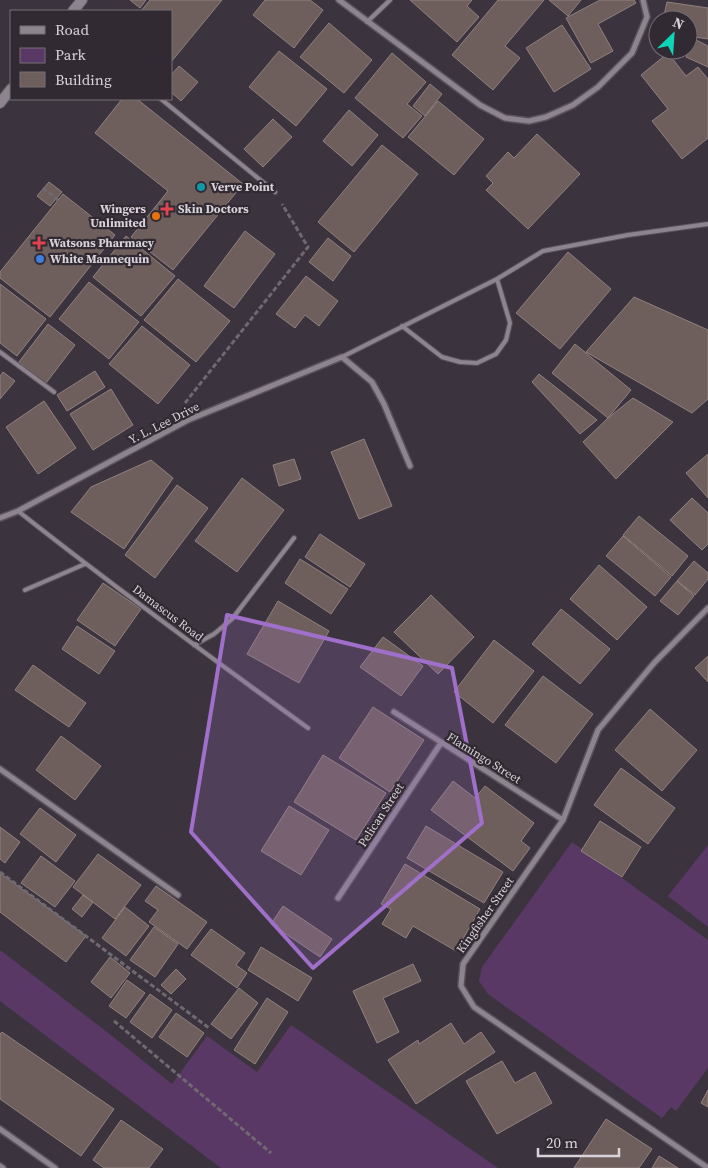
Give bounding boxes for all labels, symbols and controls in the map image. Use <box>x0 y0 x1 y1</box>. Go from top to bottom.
legend <box>10 10 172 100</box>
north arrow <box>648 10 698 60</box>
text: N <box>670 12 687 34</box>
text: Road <box>55 19 89 40</box>
text: Park <box>55 44 87 65</box>
text: Building <box>55 69 112 90</box>
place label: Verve Point <box>211 179 275 195</box>
marker: Verve Point <box>195 181 207 193</box>
place label: Wingers Unlimited <box>90 201 147 231</box>
place label: Skin Doctors <box>178 201 249 217</box>
marker: Skin Doctors <box>160 202 174 216</box>
marker: Wingers Unlimited <box>150 210 162 222</box>
place label: Watsons Pharmacy <box>49 235 155 251</box>
marker: Watsons Pharmacy <box>33 237 45 249</box>
place label: White Mannequin <box>50 251 150 267</box>
marker: White Mannequin <box>34 253 46 265</box>
street label: Y. L. Lee Drive <box>126 398 202 448</box>
street label: Damascus Road <box>129 581 207 645</box>
street label: Flamingo Street <box>444 729 524 787</box>
street label: Pelican Street <box>354 780 408 850</box>
street label: Kingfisher Street <box>453 874 517 956</box>
scale bar <box>538 1126 619 1158</box>
text: 20 m <box>546 1132 578 1153</box>

